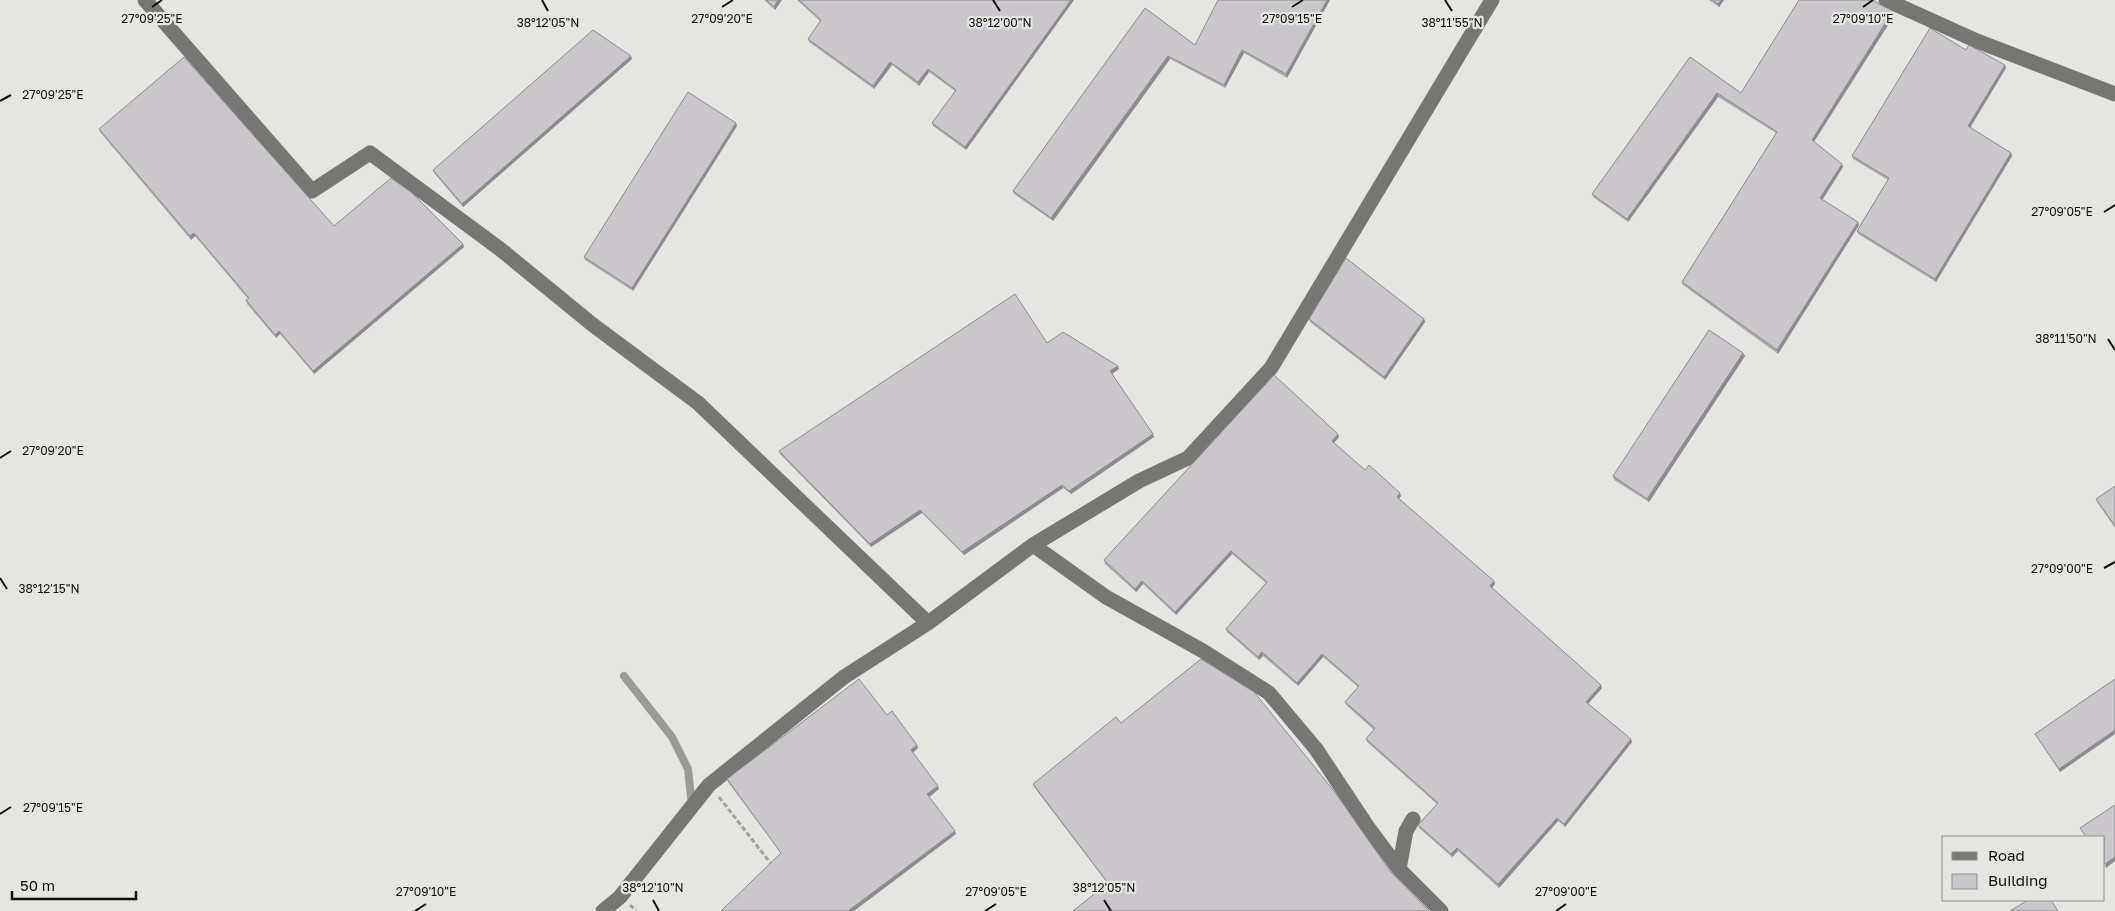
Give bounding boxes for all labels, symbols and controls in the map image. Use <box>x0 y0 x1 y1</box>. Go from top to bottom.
text: 27°09'25"E <box>121 11 183 26</box>
text: 27°09'20"E <box>691 11 753 26</box>
text: 27°09'15"E <box>1262 11 1322 26</box>
text: 27°09'10"E <box>1833 11 1893 26</box>
text: 38°12'05"N <box>517 15 579 30</box>
text: 38°12'00"N <box>968 15 1032 30</box>
text: 38°11'55"N <box>1421 15 1483 30</box>
text: 27°09'25"E <box>22 87 84 102</box>
text: 27°09'05"E <box>2031 204 2093 219</box>
text: 38°11'50"N <box>2035 331 2097 346</box>
text: 27°09'20"E <box>22 443 84 458</box>
text: 27°09'00"E <box>2031 561 2093 576</box>
text: 38°12'15"N <box>18 581 80 596</box>
text: 27°09'15"E <box>23 800 83 815</box>
legend <box>1942 836 2105 901</box>
text: Road <box>1988 846 2025 864</box>
scale bar <box>12 868 136 900</box>
text: Building <box>1988 871 2048 889</box>
text: 50 m <box>20 876 55 894</box>
text: 38°12'10"N <box>622 880 684 895</box>
text: 38°12'05"N <box>1073 880 1135 895</box>
text: 27°09'10"E <box>396 884 456 899</box>
text: 27°09'05"E <box>965 884 1027 899</box>
text: 27°09'00"E <box>1535 884 1597 899</box>

